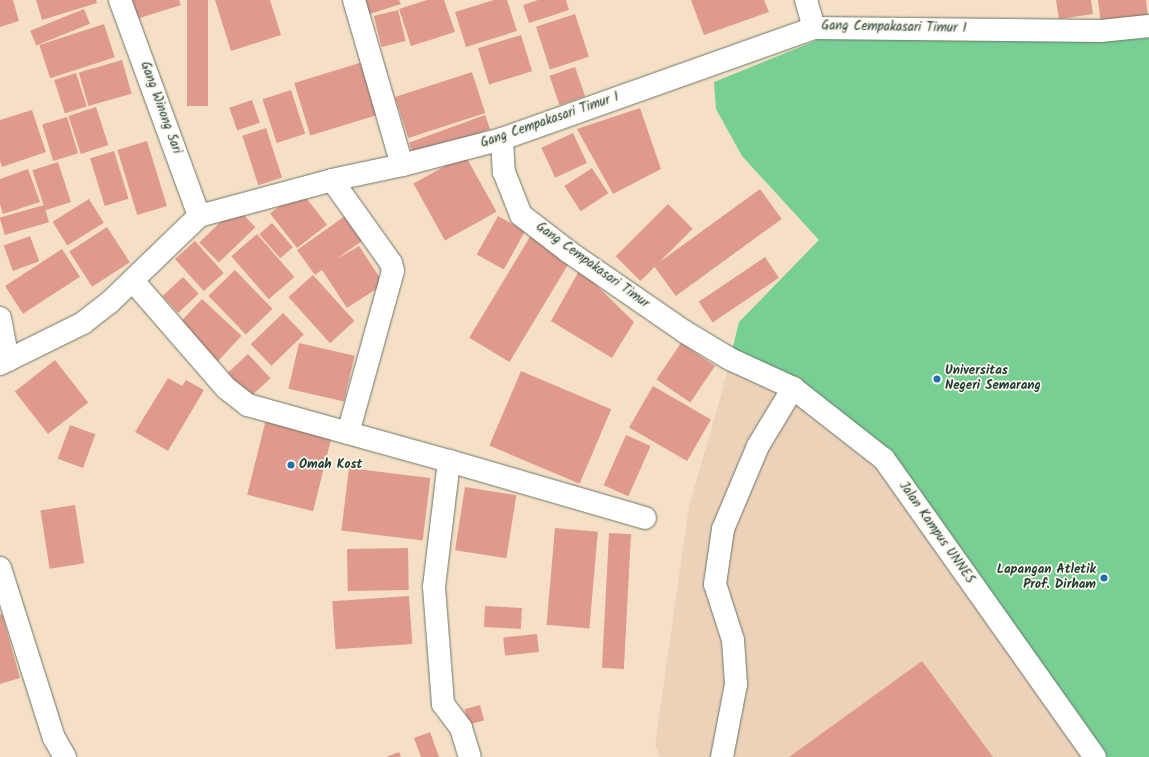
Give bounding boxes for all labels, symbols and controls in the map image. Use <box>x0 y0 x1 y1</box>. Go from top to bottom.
street label: Gang Cempakasari Timur I <box>821 19 967 37</box>
street label: Gang Winong Sari <box>136 60 184 156</box>
street label: Gang Cempakasari Timur I <box>479 90 621 152</box>
street label: Gang Cempakasari Timur <box>532 220 652 312</box>
place label: Universitas Negeri Semarang <box>945 364 1041 395</box>
marker: Universitas Negeri Semarang <box>932 374 942 384</box>
place label: Omah Kost <box>299 457 362 473</box>
marker: Omah Kost <box>286 460 296 470</box>
street label: Jalan Kampus UNNES <box>895 479 977 587</box>
place label: Lapangan Atletik Prof. Dirham <box>997 563 1096 594</box>
marker: Lapangan Atletik Prof. Dirham <box>1099 573 1109 583</box>

